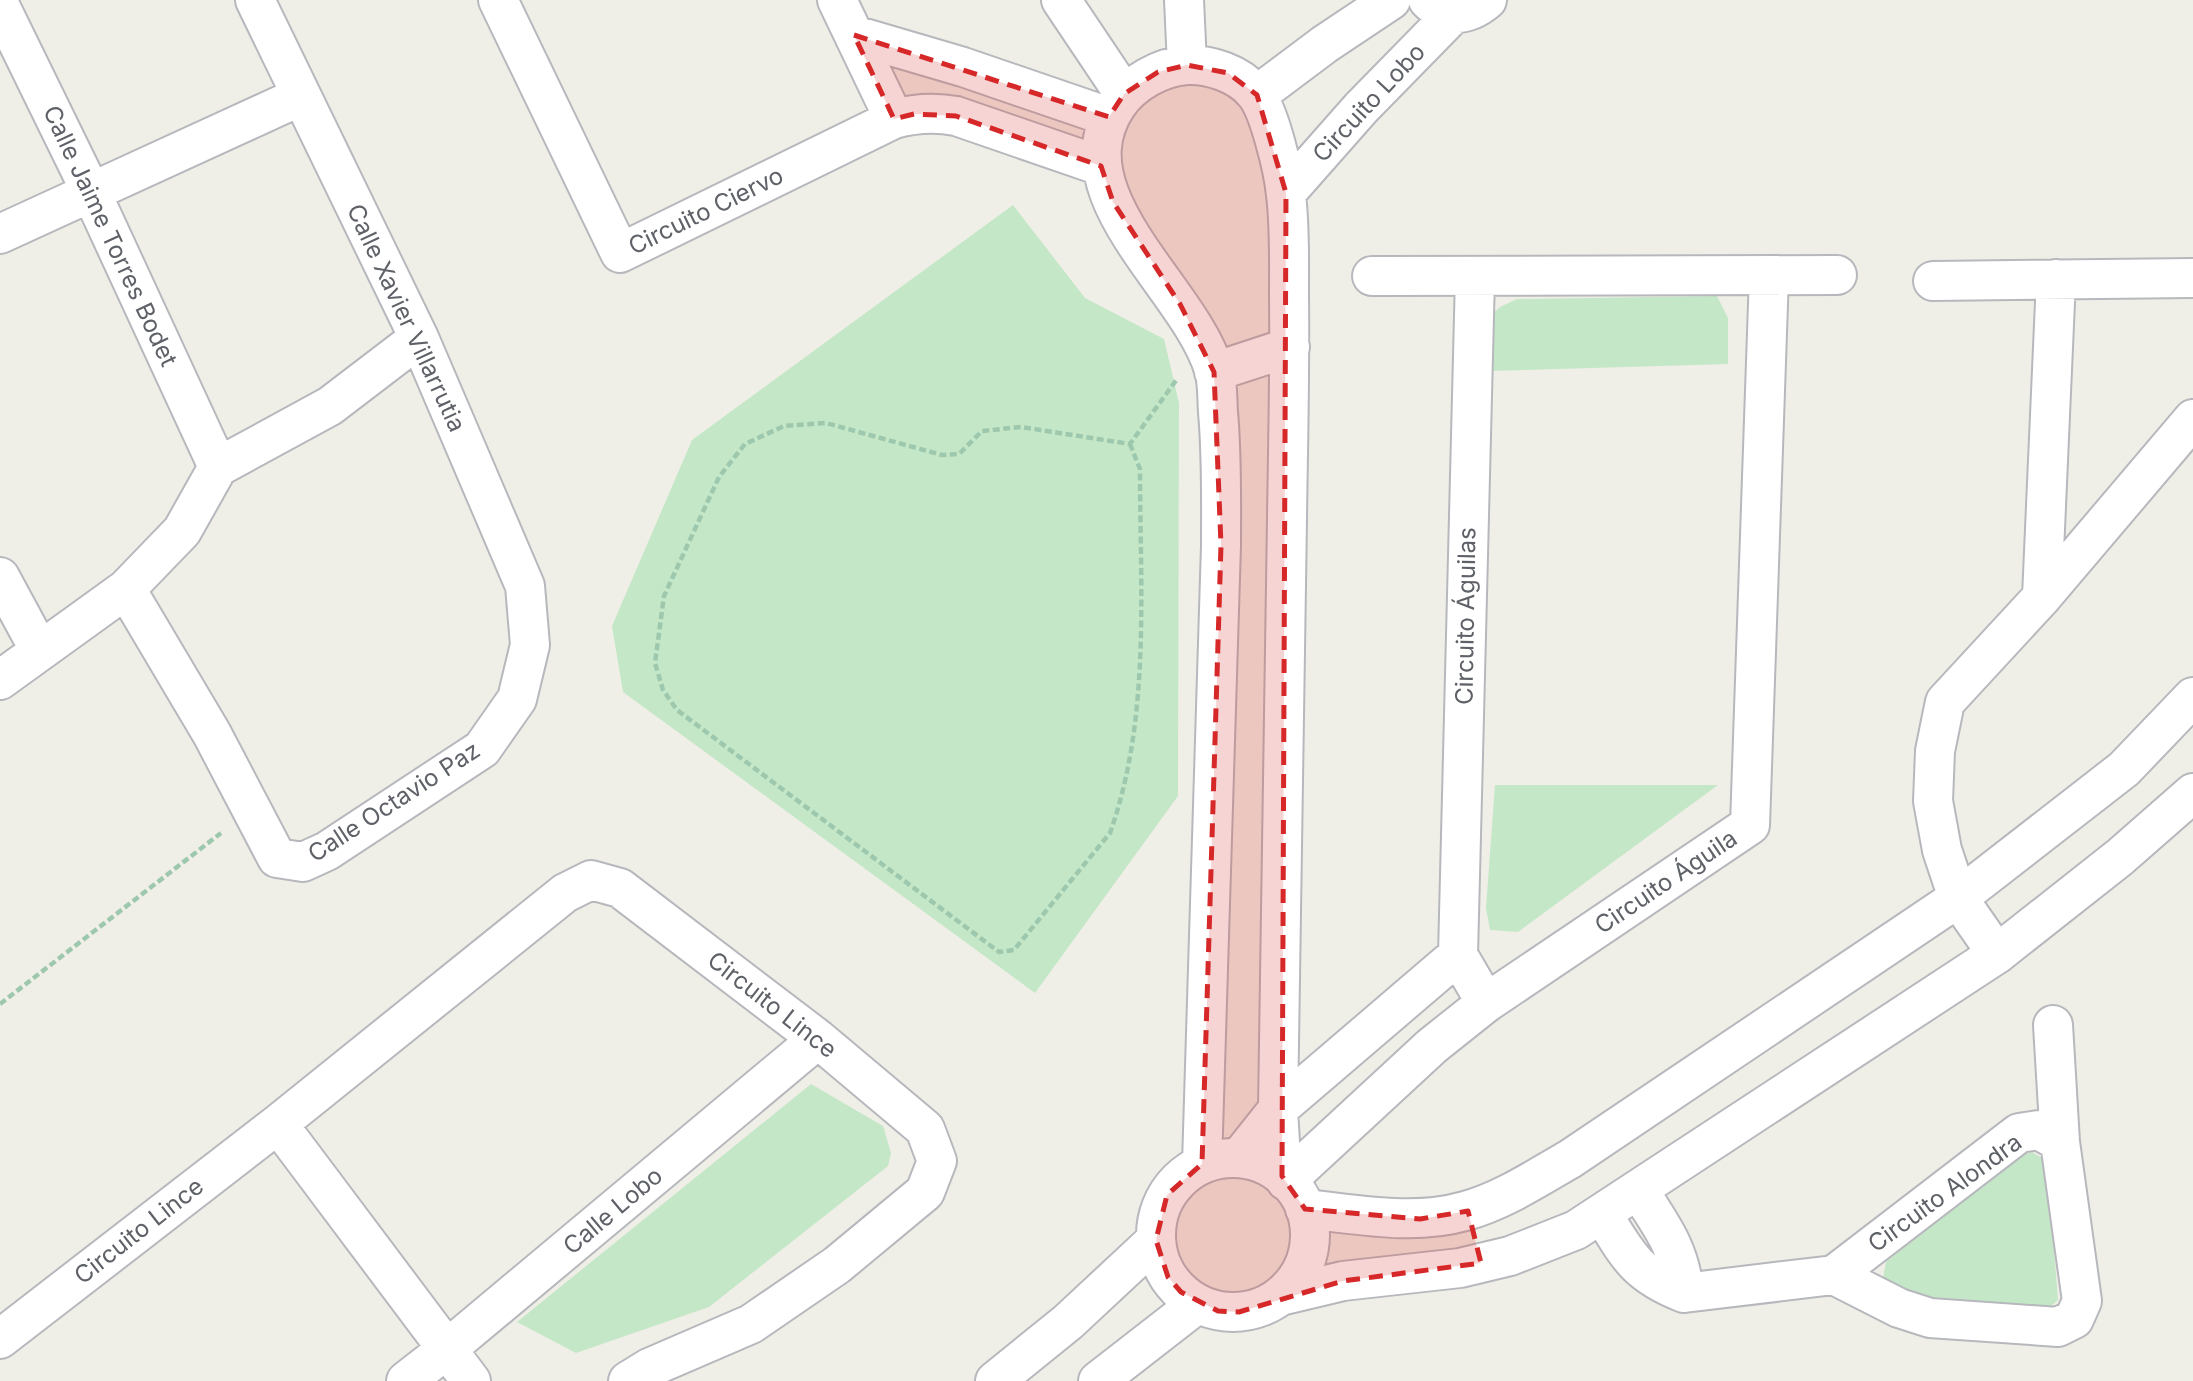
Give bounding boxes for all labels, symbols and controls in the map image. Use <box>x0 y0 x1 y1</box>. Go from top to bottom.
street label: Circuito Lobo <box>1306 37 1431 168</box>
street label: Calle Jaime Torres Bodet <box>37 101 184 371</box>
street label: Circuito Ciervo <box>624 161 788 261</box>
street label: Calle Xavier Villarrutia <box>341 199 472 436</box>
street label: Circuito Águilas <box>1448 527 1482 705</box>
street label: Calle Octavio Paz <box>302 735 485 868</box>
street label: Circuito Águila <box>1589 823 1742 940</box>
street label: Circuito Lince <box>702 945 843 1064</box>
street label: Circuito Alondra <box>1862 1127 2027 1258</box>
street label: Calle Lobo <box>557 1161 668 1260</box>
street label: Circuito Lince <box>68 1171 209 1290</box>

